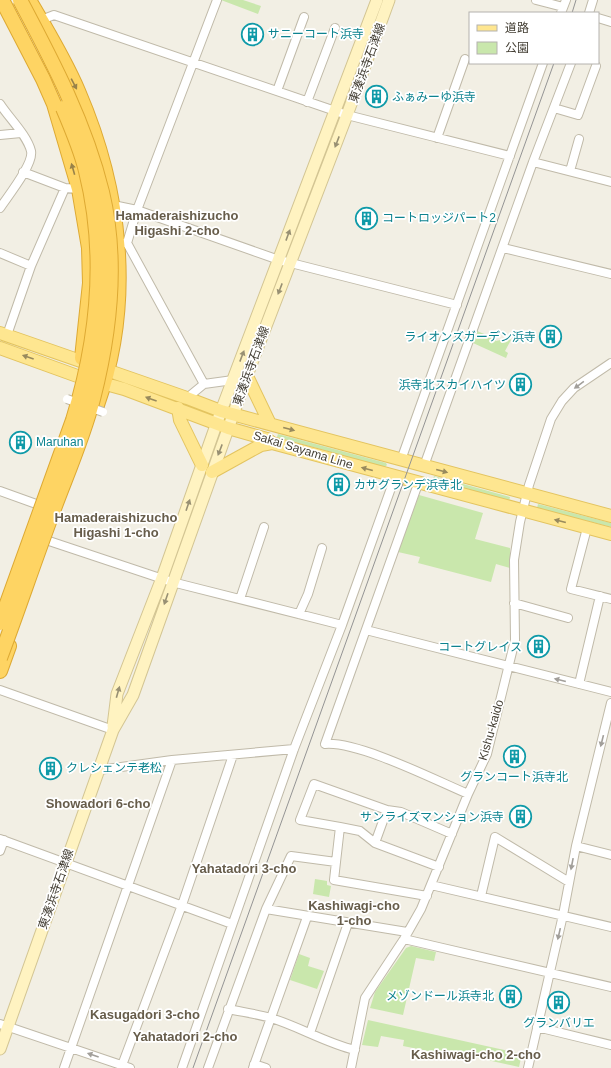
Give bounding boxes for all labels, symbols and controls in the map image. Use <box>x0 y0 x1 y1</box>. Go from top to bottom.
legend <box>469 12 599 64</box>
building icon: サニーコート浜寺 <box>239 21 265 47</box>
street label: 東湊浜寺石津線 <box>346 21 388 105</box>
text: 道路 <box>505 21 529 35</box>
place label: サニーコート浜寺 <box>268 27 364 41</box>
text: 公園 <box>505 41 529 55</box>
one-way arrow <box>71 78 78 89</box>
building icon: ふぁみーゆ浜寺 <box>363 84 389 110</box>
place label: ふぁみーゆ浜寺 <box>392 90 476 104</box>
one-way arrow <box>334 136 340 148</box>
one-way arrow <box>70 163 76 175</box>
building icon: コートロッジパート2 <box>353 205 379 231</box>
district label: Hamaderaishizucho Higashi 2-cho <box>116 208 238 238</box>
place label: コートロッジパート2 <box>382 211 496 225</box>
one-way arrow <box>286 228 292 240</box>
one-way arrow <box>276 283 282 295</box>
street label: 東湊浜寺石津線 <box>230 324 272 408</box>
building icon: ライオンズガーデン浜寺 <box>538 324 564 350</box>
place label: ライオンズガーデン浜寺 <box>404 330 536 344</box>
one-way arrow <box>240 350 246 362</box>
one-way arrow <box>21 354 33 360</box>
building icon: 浜寺北スカイハイツ <box>508 372 534 398</box>
place label: 浜寺北スカイハイツ <box>398 378 506 392</box>
one-way arrow <box>574 381 584 389</box>
one-way arrow <box>144 395 156 401</box>
one-way arrow <box>283 427 295 433</box>
street label: Sakai Sayama Line <box>252 428 355 472</box>
building icon: Maruhan <box>8 429 34 455</box>
place label: Maruhan <box>36 435 83 449</box>
one-way arrow <box>216 445 222 457</box>
one-way arrow <box>361 466 373 472</box>
one-way arrow <box>436 468 448 474</box>
building icon: カサグランデ浜寺北 <box>326 472 352 498</box>
place label: カサグランデ浜寺北 <box>354 478 462 492</box>
one-way arrow <box>185 498 191 510</box>
district label: Hamaderaishizucho Higashi 1-cho <box>55 510 177 540</box>
one-way arrow <box>553 518 565 524</box>
one-way arrow <box>163 593 169 605</box>
building icon: コートグレイス <box>525 634 551 660</box>
place label: コートグレイス <box>438 640 522 654</box>
one-way arrow <box>553 676 566 682</box>
one-way arrow <box>115 686 121 698</box>
street label: Kishu-kaido <box>476 698 506 762</box>
one-way arrow <box>598 734 604 747</box>
building icon: グランコート浜寺北 <box>501 743 527 769</box>
building icon: クレシェンテ老松 <box>38 755 64 781</box>
place label: クレシェンテ老松 <box>66 761 162 775</box>
place label: グランコート浜寺北 <box>460 770 568 784</box>
district label: Showadori 6-cho <box>46 796 150 811</box>
building icon: サンライズマンション浜寺 <box>507 804 533 830</box>
place label: サンライズマンション浜寺 <box>360 810 504 824</box>
street label: 東湊浜寺石津線 <box>36 847 76 931</box>
one-way arrow <box>569 858 575 870</box>
district label: Yahatadori 3-cho <box>192 861 296 876</box>
district label: Kashiwagi-cho 1-cho <box>308 898 400 928</box>
one-way arrow <box>555 927 561 940</box>
building icon: メゾンドール浜寺北 <box>497 983 523 1009</box>
place label: メゾンドール浜寺北 <box>386 989 494 1003</box>
building icon: グランバリエ <box>546 989 572 1015</box>
district label: Kasugadori 3-cho <box>90 1007 200 1022</box>
place label: グランバリエ <box>523 1016 595 1030</box>
district label: Yahatadori 2-cho <box>133 1029 237 1044</box>
district label: Kashiwagi-cho 2-cho <box>411 1047 541 1062</box>
one-way arrow <box>87 1052 99 1058</box>

